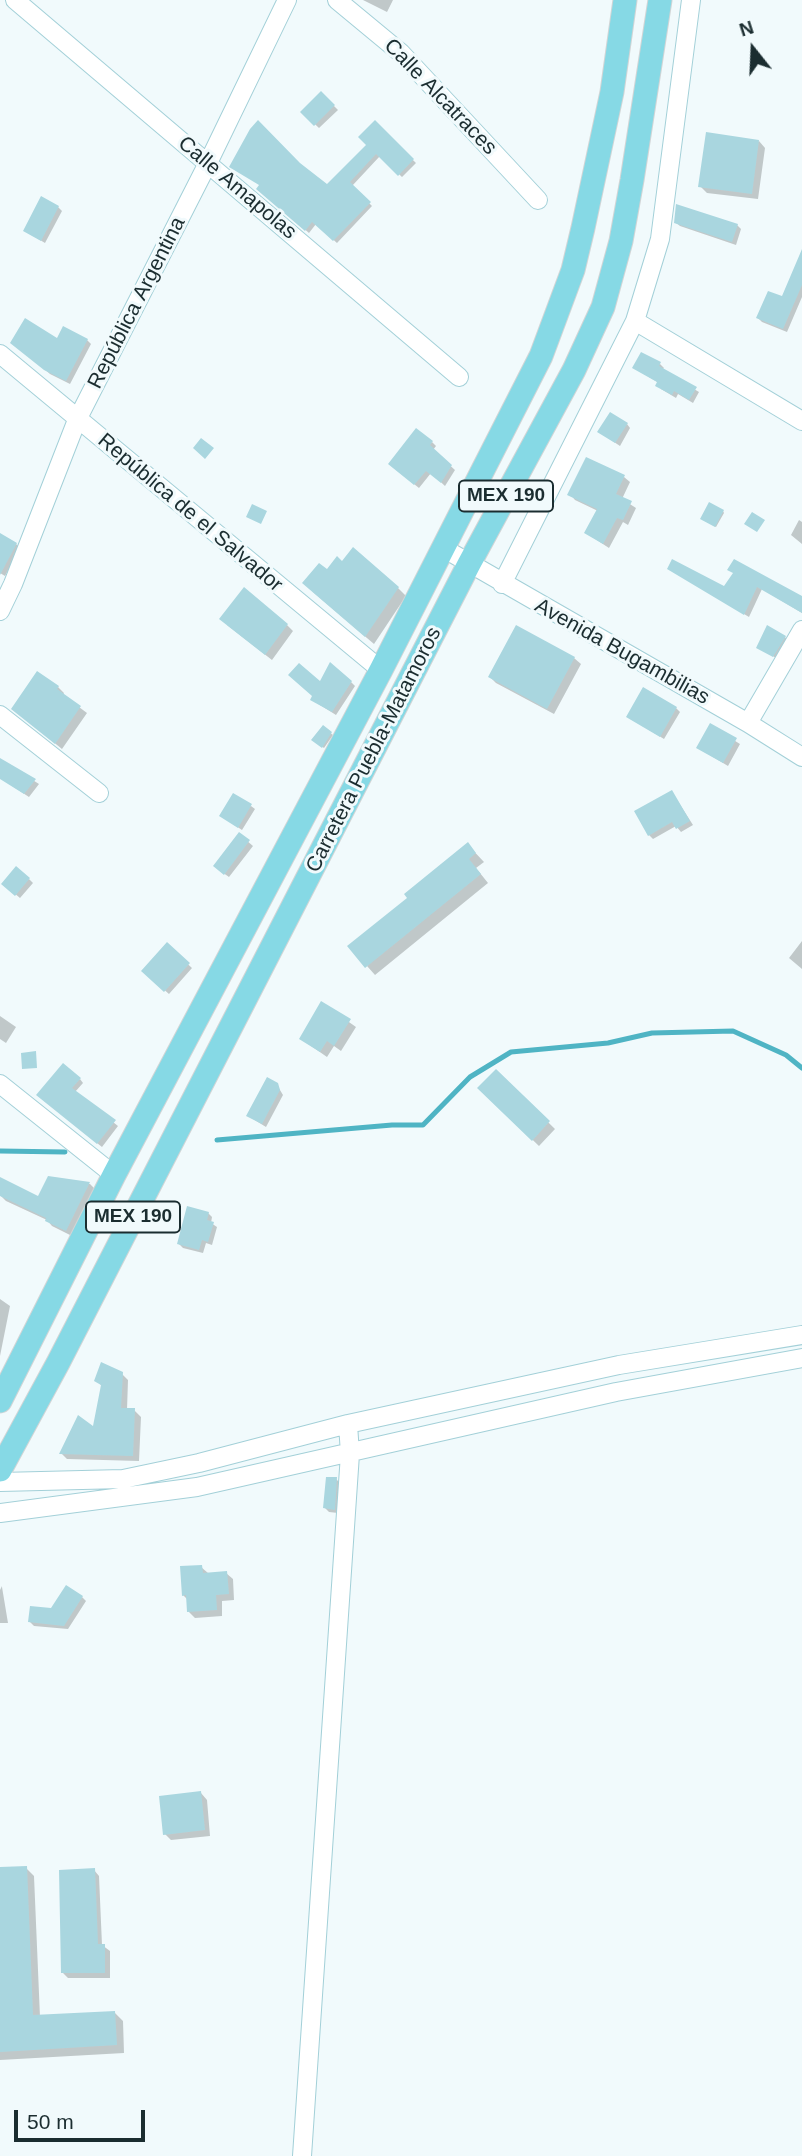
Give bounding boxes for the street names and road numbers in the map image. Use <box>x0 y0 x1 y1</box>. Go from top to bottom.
street label: Calle Alcatraces <box>378 34 502 160</box>
street label: Calle Amapolas <box>173 131 301 245</box>
street label: República Argentina <box>83 213 191 393</box>
street label: República de el Salvador <box>92 428 288 598</box>
road number: MEX 190 <box>459 481 553 512</box>
street label: Avenida Bugambilias <box>530 594 714 710</box>
street label: Carretera Puebla-Matamoros <box>301 623 447 877</box>
road number: MEX 190 <box>86 1202 180 1232</box>

